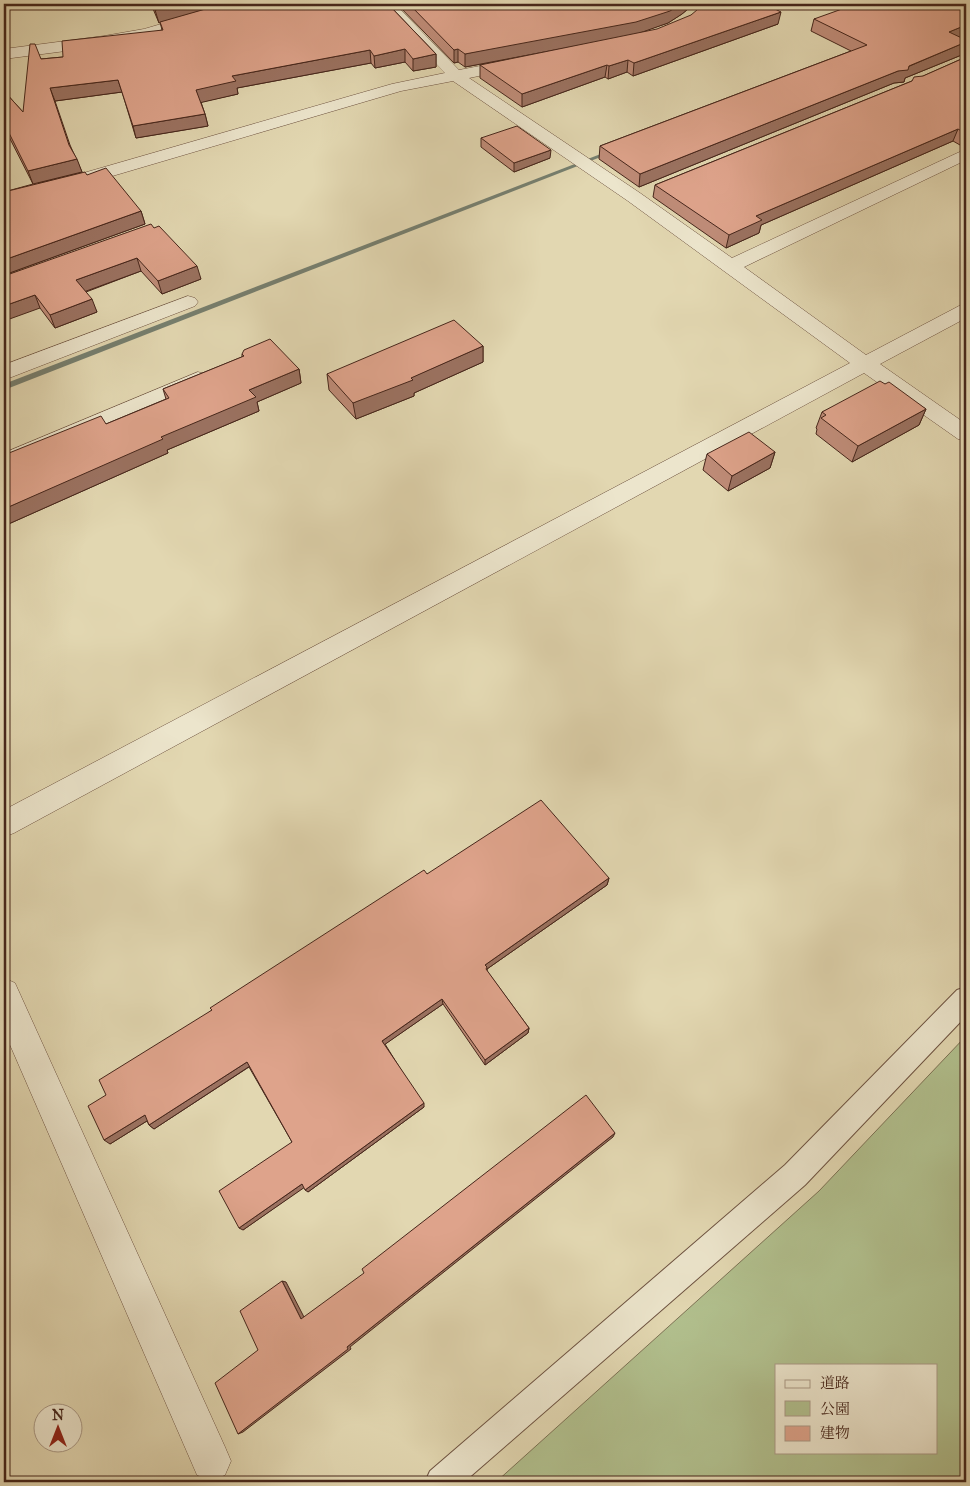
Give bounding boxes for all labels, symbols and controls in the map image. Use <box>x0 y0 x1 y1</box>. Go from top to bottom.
legend <box>775 1364 938 1454</box>
text: 道路 <box>820 1374 850 1392</box>
text: 公園 <box>820 1400 850 1418</box>
north arrow <box>32 1404 82 1454</box>
text: N <box>52 1407 64 1424</box>
text: 建物 <box>820 1424 850 1442</box>

